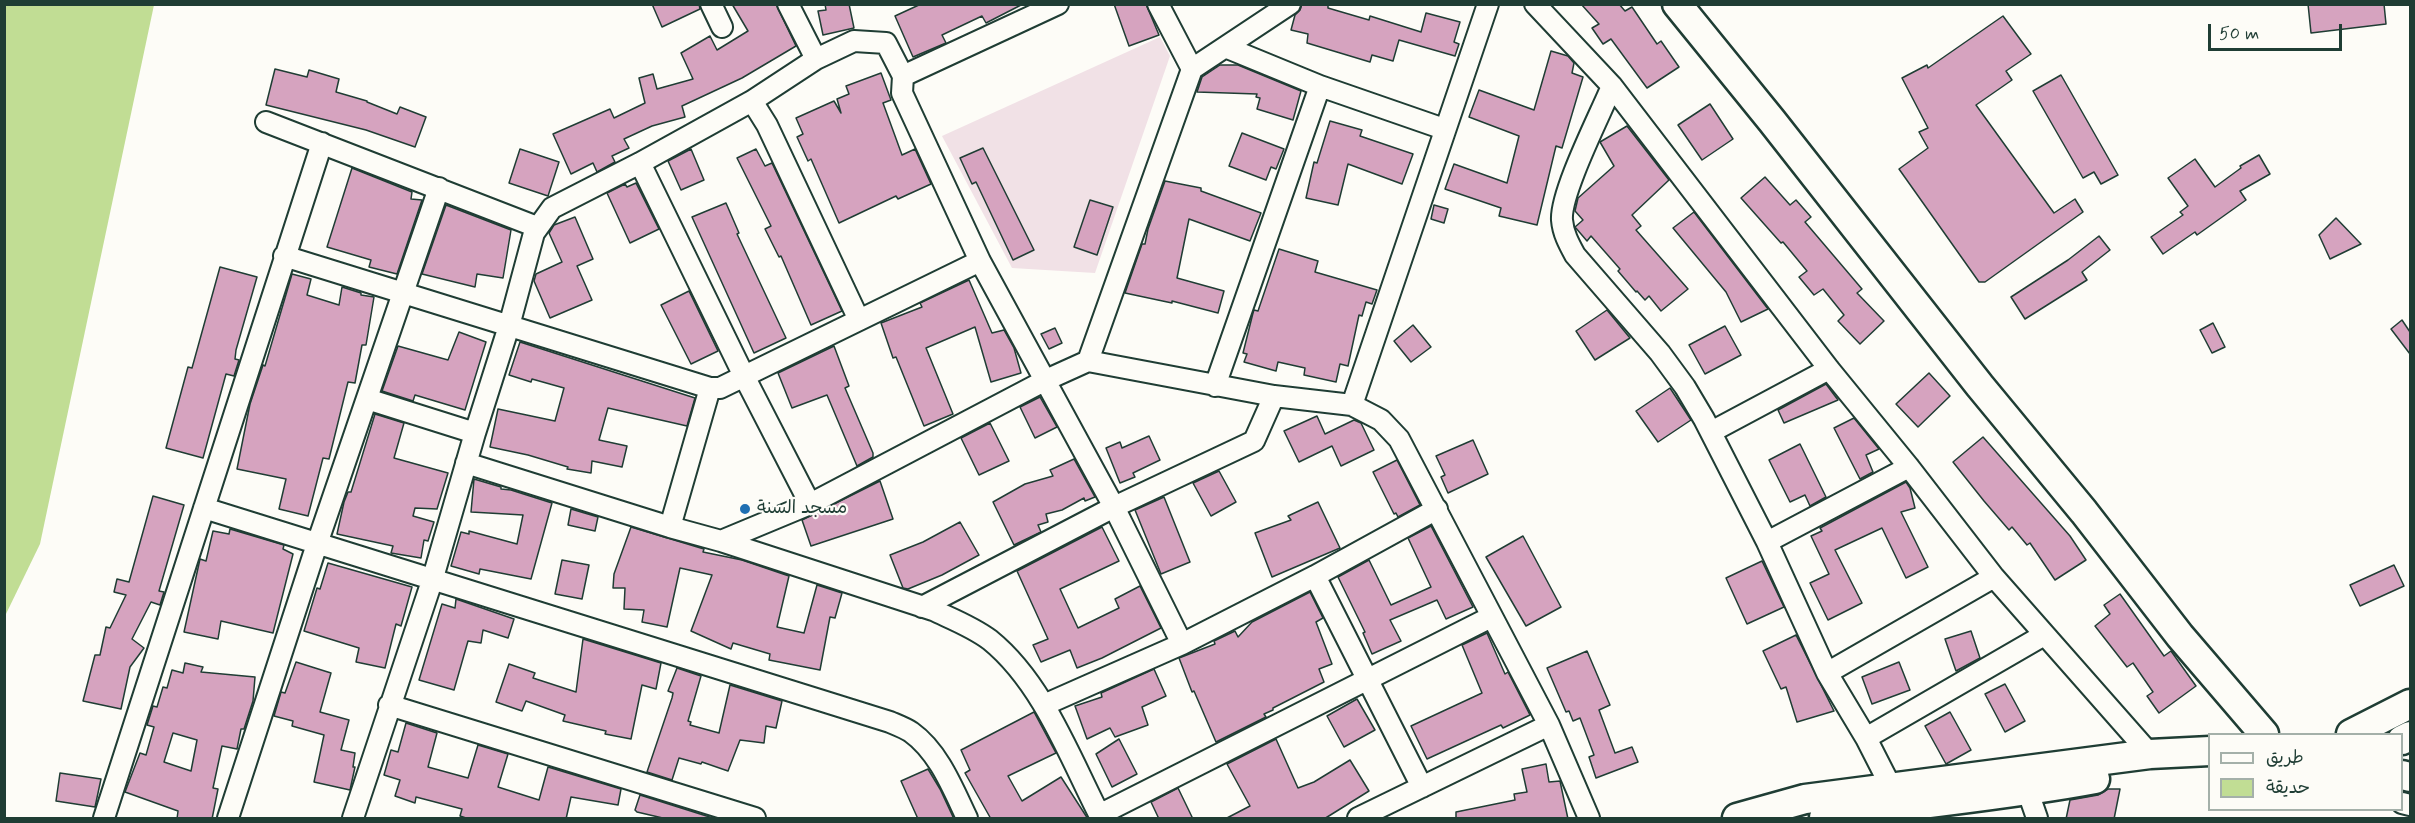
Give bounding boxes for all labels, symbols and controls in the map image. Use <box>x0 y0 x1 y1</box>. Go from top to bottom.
scale bar <box>2211 12 2344 50</box>
text: 50 m <box>2219 22 2259 46</box>
place label: مسجد السنة <box>757 498 847 520</box>
marker: مسجد السنة <box>738 502 752 516</box>
legend <box>2208 733 2403 811</box>
text: طريق <box>2266 746 2304 770</box>
text: حديقة <box>2266 776 2310 800</box>

